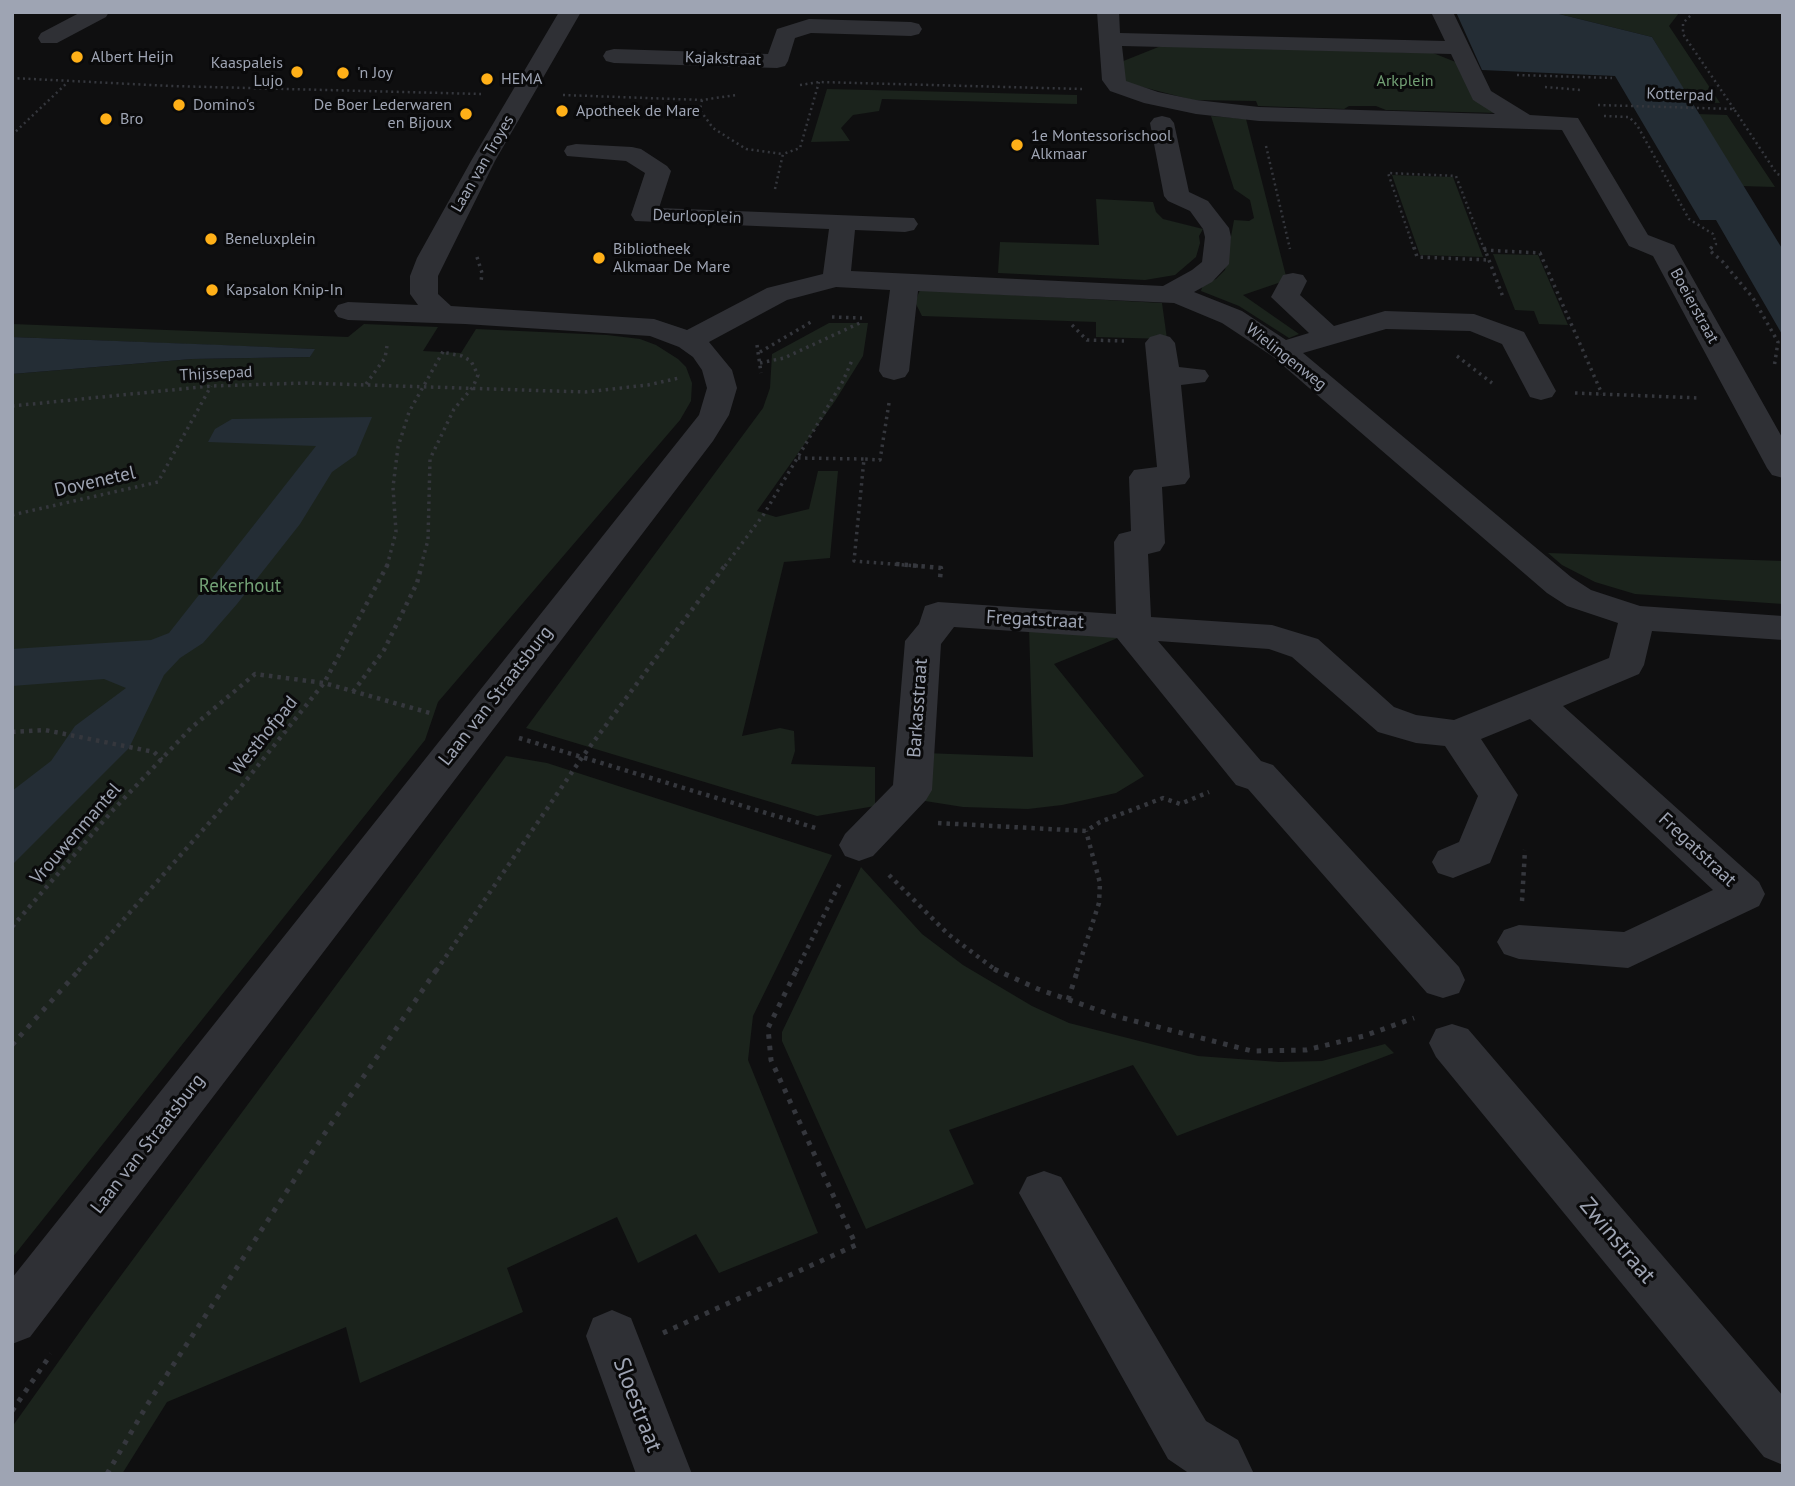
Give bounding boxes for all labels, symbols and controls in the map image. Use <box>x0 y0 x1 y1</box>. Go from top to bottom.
place label: Albert Heijn <box>91 47 174 67</box>
street label: Kajakstraat <box>685 48 761 70</box>
marker: Albert Heijn <box>69 49 85 65</box>
place label: Kaaspaleis Lujo <box>211 53 283 91</box>
place label: 'n Joy <box>357 63 393 83</box>
marker: Kaaspaleis Lujo <box>289 64 305 80</box>
marker: 'n Joy <box>335 65 351 81</box>
place label: HEMA <box>501 69 542 89</box>
marker: HEMA <box>479 71 495 87</box>
park label: Arkplein <box>1377 71 1433 91</box>
street label: Kotterpad <box>1646 84 1714 106</box>
place label: Domino's <box>193 95 255 115</box>
place label: De Boer Lederwaren en Bijoux <box>314 95 452 133</box>
marker: Domino's <box>171 97 187 113</box>
place label: Apotheek de Mare <box>576 101 700 121</box>
marker: Apotheek de Mare <box>554 103 570 119</box>
marker: De Boer Lederwaren en Bijoux <box>458 106 474 122</box>
place label: Bro <box>120 109 143 129</box>
marker: Bro <box>98 111 114 127</box>
street label: Laan van Troyes <box>448 112 518 216</box>
place label: 1e Montessorischool Alkmaar <box>1031 126 1172 164</box>
marker: 1e Montessorischool Alkmaar <box>1009 137 1025 153</box>
street label: Deurlooplein <box>652 206 742 228</box>
place label: Beneluxplein <box>225 229 315 249</box>
marker: Beneluxplein <box>203 231 219 247</box>
place label: Bibliotheek Alkmaar De Mare <box>613 239 730 277</box>
marker: Bibliotheek Alkmaar De Mare <box>591 250 607 266</box>
street label: Boeierstraat <box>1666 265 1722 347</box>
place label: Kapsalon Knip-In <box>226 280 343 300</box>
marker: Kapsalon Knip-In <box>204 282 220 298</box>
street label: Wielingenweg <box>1242 320 1330 394</box>
street label: Thijssepad <box>179 363 253 385</box>
street label: Dovenetel <box>52 462 138 502</box>
park label: Rekerhout <box>199 576 281 598</box>
street label: Fregatstraat <box>985 606 1085 634</box>
street label: Laan van Straatsburg <box>434 622 558 770</box>
street label: Barkasstraat <box>903 657 933 759</box>
street label: Westhofpad <box>225 692 303 780</box>
street label: Vrouwenmantel <box>26 779 126 889</box>
street label: Fregatstraat <box>1653 808 1741 892</box>
street label: Laan van Straatsburg <box>86 1070 210 1218</box>
street label: Zwinstraat <box>1573 1193 1661 1289</box>
street label: Sloestraat <box>606 1354 668 1456</box>

